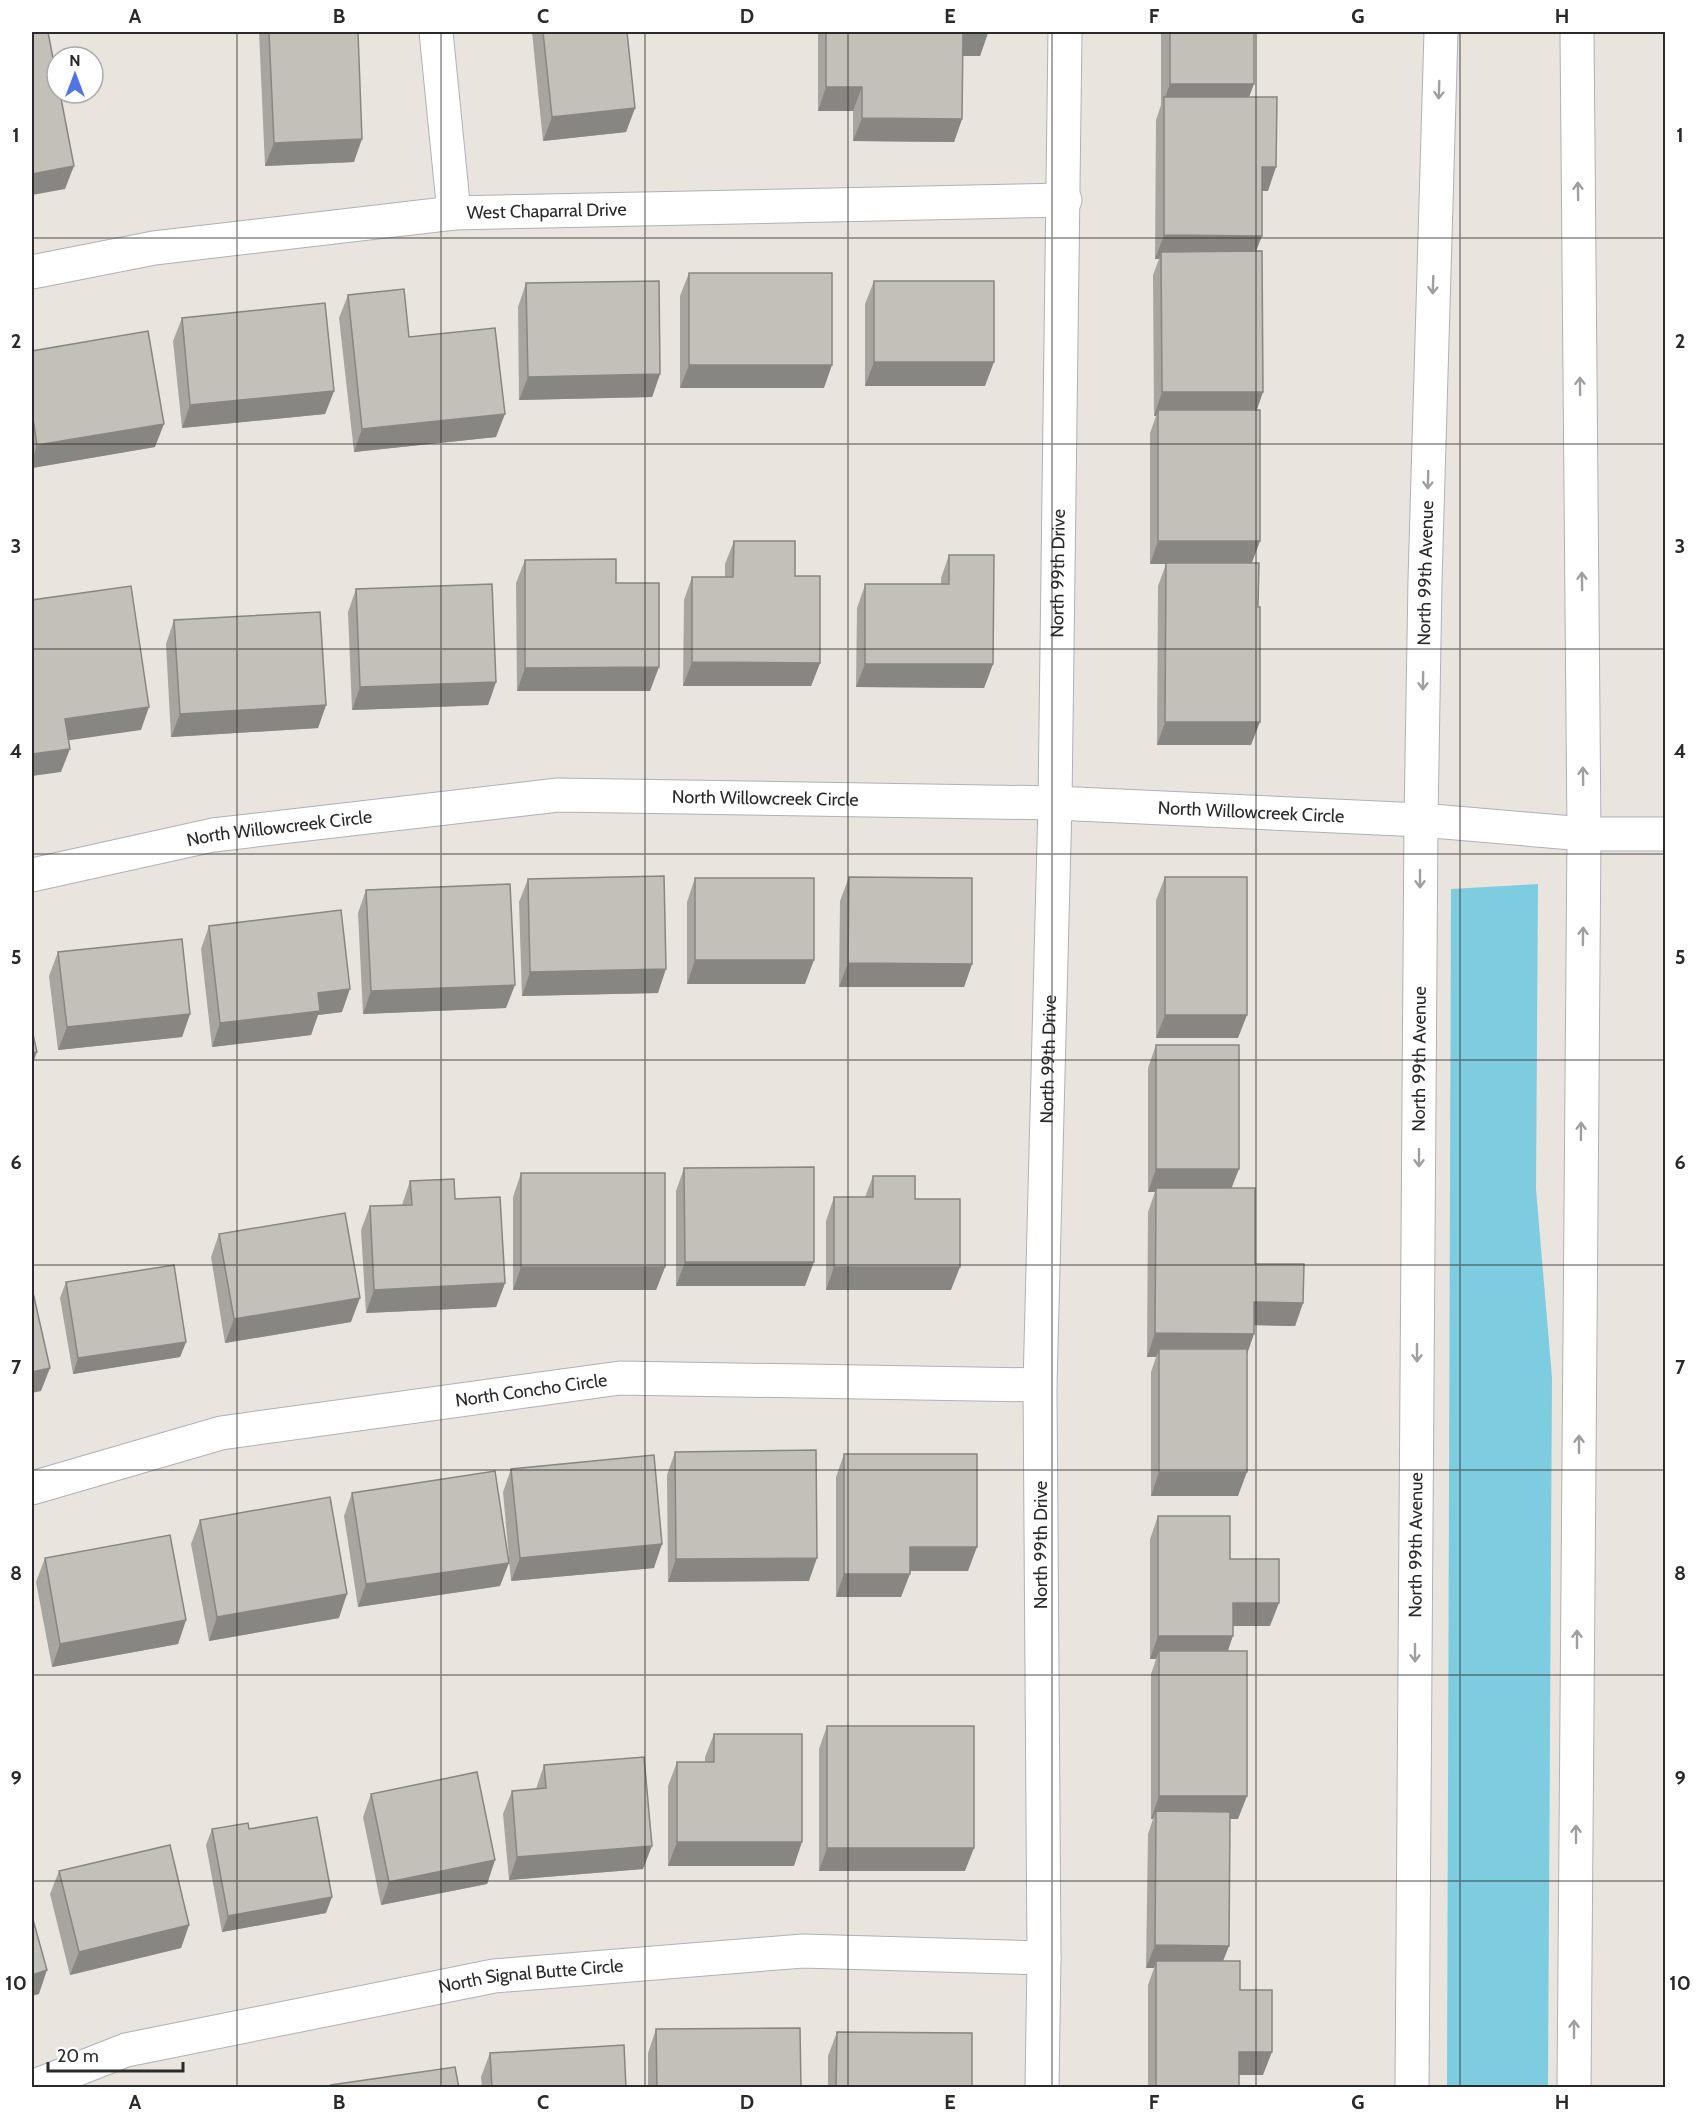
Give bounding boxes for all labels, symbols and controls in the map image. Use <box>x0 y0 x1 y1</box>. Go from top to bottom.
text: A <box>129 4 142 28</box>
text: B <box>333 4 345 28</box>
text: C <box>537 4 549 28</box>
text: D <box>740 4 754 28</box>
text: E <box>944 4 956 28</box>
text: F <box>1149 4 1160 28</box>
text: G <box>1351 4 1365 28</box>
text: H <box>1555 4 1569 28</box>
north arrow <box>45 45 105 105</box>
text: N <box>69 51 81 70</box>
one-way arrow <box>1434 79 1445 99</box>
text: 1 <box>12 123 20 147</box>
text: 1 <box>1676 123 1684 147</box>
one-way arrow <box>1572 181 1584 201</box>
street label: West Chaparral Drive <box>466 198 627 224</box>
one-way arrow <box>1428 274 1439 294</box>
text: 2 <box>11 329 21 353</box>
text: 2 <box>1675 329 1685 353</box>
one-way arrow <box>1574 376 1586 396</box>
one-way arrow <box>1422 469 1433 489</box>
street label: North 99th Avenue <box>1413 500 1438 646</box>
street label: North 99th Drive <box>1046 509 1070 638</box>
text: 3 <box>11 534 21 558</box>
text: 3 <box>1675 534 1685 558</box>
one-way arrow <box>1576 571 1587 591</box>
one-way arrow <box>1417 670 1429 690</box>
text: 4 <box>10 739 22 763</box>
text: 4 <box>1674 739 1686 763</box>
one-way arrow <box>1577 766 1589 786</box>
street label: North Willowcreek Circle <box>672 786 859 811</box>
street label: North Willowcreek Circle <box>1157 797 1345 827</box>
street label: North Willowcreek Circle <box>185 806 373 852</box>
one-way arrow <box>1414 868 1426 888</box>
one-way arrow <box>1577 926 1589 946</box>
text: 5 <box>11 945 21 969</box>
text: 5 <box>1675 945 1685 969</box>
street label: North 99th Avenue <box>1408 986 1431 1132</box>
street label: North 99th Drive <box>1036 995 1061 1124</box>
one-way arrow <box>1575 1121 1587 1141</box>
one-way arrow <box>1413 1147 1424 1167</box>
text: 6 <box>10 1150 22 1174</box>
text: 6 <box>1674 1150 1686 1174</box>
one-way arrow <box>1411 1342 1423 1362</box>
text: 7 <box>11 1355 22 1379</box>
text: 7 <box>1675 1355 1686 1379</box>
street label: North Concho Circle <box>454 1369 609 1412</box>
one-way arrow <box>1573 1435 1585 1455</box>
street label: North 99th Avenue <box>1404 1472 1427 1618</box>
street label: North 99th Drive <box>1030 1481 1052 1609</box>
text: 8 <box>10 1561 22 1585</box>
text: 8 <box>1674 1561 1686 1585</box>
one-way arrow <box>1571 1630 1583 1650</box>
one-way arrow <box>1409 1642 1421 1662</box>
text: 9 <box>10 1766 22 1790</box>
text: 9 <box>1674 1766 1686 1790</box>
one-way arrow <box>1570 1825 1582 1845</box>
street label: North Signal Butte Circle <box>436 1955 624 1998</box>
text: 10 <box>5 1971 27 1995</box>
text: 10 <box>1669 1971 1691 1995</box>
one-way arrow <box>1568 2020 1580 2040</box>
scale bar <box>48 2035 183 2073</box>
text: 20 m <box>57 2045 99 2067</box>
text: A <box>129 2090 142 2114</box>
text: B <box>333 2090 345 2114</box>
text: C <box>537 2090 549 2114</box>
text: D <box>740 2090 754 2114</box>
text: E <box>944 2090 956 2114</box>
text: F <box>1149 2090 1160 2114</box>
text: G <box>1351 2090 1365 2114</box>
text: H <box>1555 2090 1569 2114</box>

